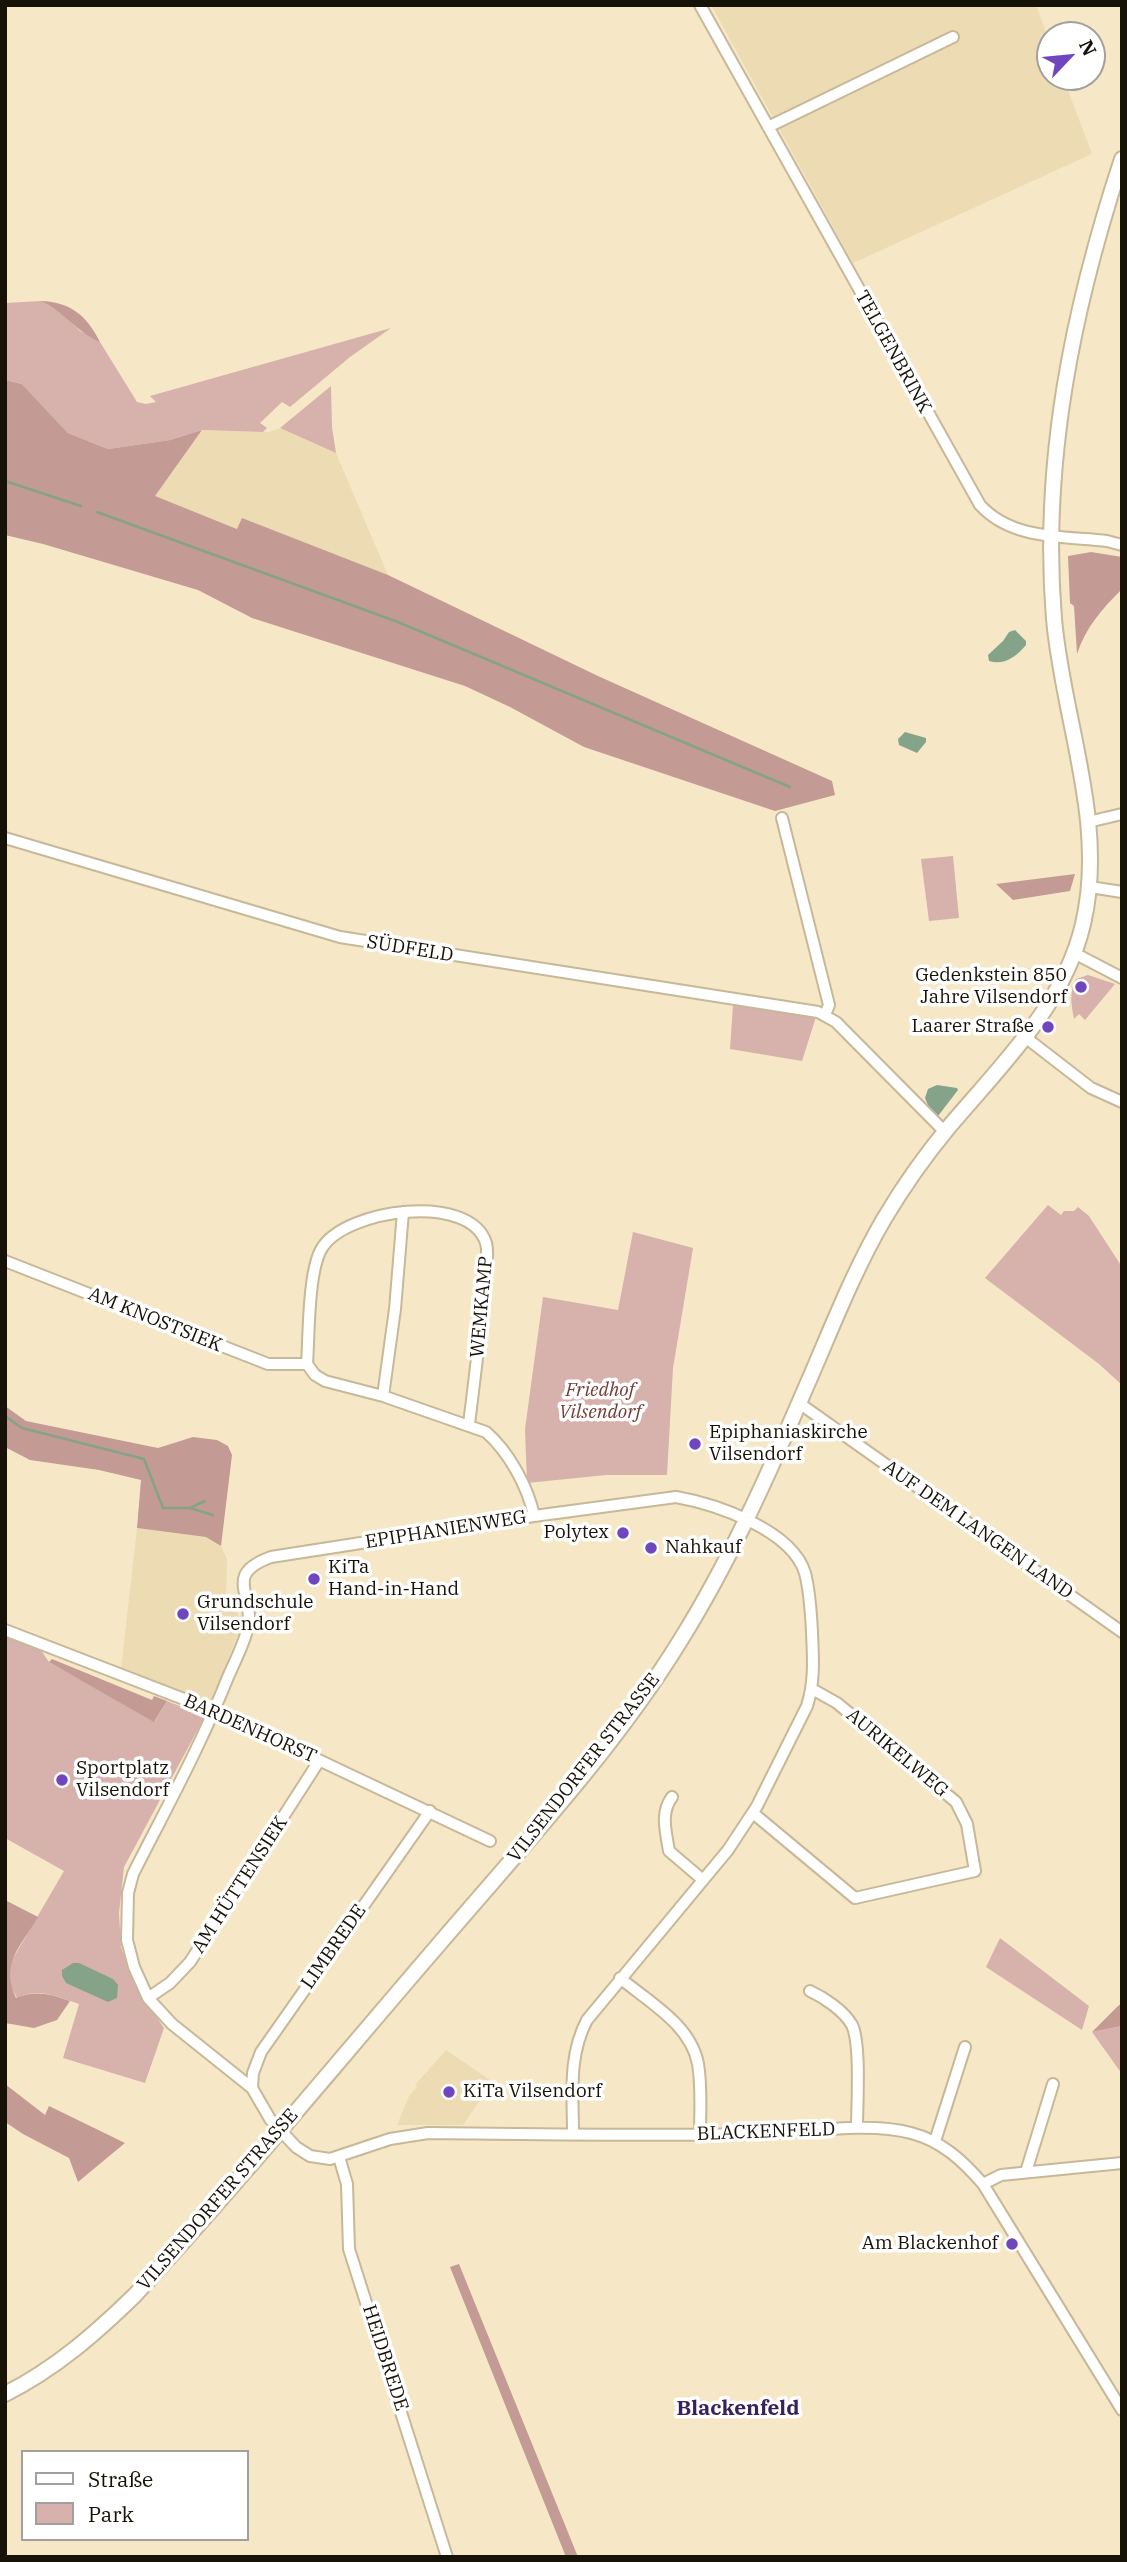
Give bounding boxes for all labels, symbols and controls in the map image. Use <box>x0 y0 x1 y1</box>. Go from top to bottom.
north arrow <box>1036 21 1106 91</box>
text: N <box>1074 36 1102 60</box>
street label: TELGENBRINK <box>850 287 936 417</box>
street label: SÜDFELD <box>365 931 455 967</box>
place label: Gedenkstein 850 Jahre Vilsendorf <box>915 965 1067 1009</box>
marker: Gedenkstein 850 Jahre Vilsendorf <box>1073 979 1089 995</box>
place label: Laarer Straße <box>912 1016 1034 1038</box>
marker: Laarer Straße <box>1040 1019 1056 1035</box>
street label: WEMKAMP <box>466 1255 498 1359</box>
street label: AM KNOSTSIEK <box>85 1283 225 1357</box>
park label: Friedhof Vilsendorf <box>559 1380 641 1424</box>
place label: Epiphaniaskirche Vilsendorf <box>709 1422 868 1466</box>
marker: Epiphaniaskirche Vilsendorf <box>687 1436 703 1452</box>
street label: AUF DEM LANGEN LAND <box>879 1456 1077 1604</box>
street label: EPIPHANIENWEG <box>364 1506 528 1554</box>
place label: Polytex <box>544 1522 609 1544</box>
marker: Polytex <box>615 1525 631 1541</box>
place label: Nahkauf <box>665 1537 742 1559</box>
marker: Nahkauf <box>643 1540 659 1556</box>
place label: KiTa Hand-in-Hand <box>328 1557 459 1601</box>
marker: KiTa Hand-in-Hand <box>306 1571 322 1587</box>
place label: Grundschule Vilsendorf <box>197 1592 314 1636</box>
marker: Grundschule Vilsendorf <box>175 1606 191 1622</box>
street label: VILSENDORFER STRASSE <box>503 1669 665 1867</box>
street label: BARDENHORST <box>180 1689 320 1769</box>
street label: AURIKELWEG <box>841 1704 953 1802</box>
place label: Sportplatz Vilsendorf <box>76 1758 169 1802</box>
marker: Sportplatz Vilsendorf <box>54 1772 70 1788</box>
street label: AM HÜTTENSIEK <box>187 1812 293 1958</box>
street label: LIMBREDE <box>297 1900 371 1994</box>
place label: KiTa Vilsendorf <box>463 2081 602 2103</box>
marker: KiTa Vilsendorf <box>441 2084 457 2100</box>
street label: VILSENDORFER STRASSE <box>133 2104 303 2296</box>
street label: BLACKENFELD <box>697 2118 835 2146</box>
place label: Am Blackenhof <box>862 2233 998 2255</box>
marker: Am Blackenhof <box>1004 2236 1020 2252</box>
street label: HEIDBREDE <box>357 2302 413 2414</box>
district label: Blackenfeld <box>677 2396 799 2422</box>
legend <box>21 2450 248 2541</box>
text: Straße <box>88 2465 153 2493</box>
text: Park <box>88 2500 134 2528</box>

